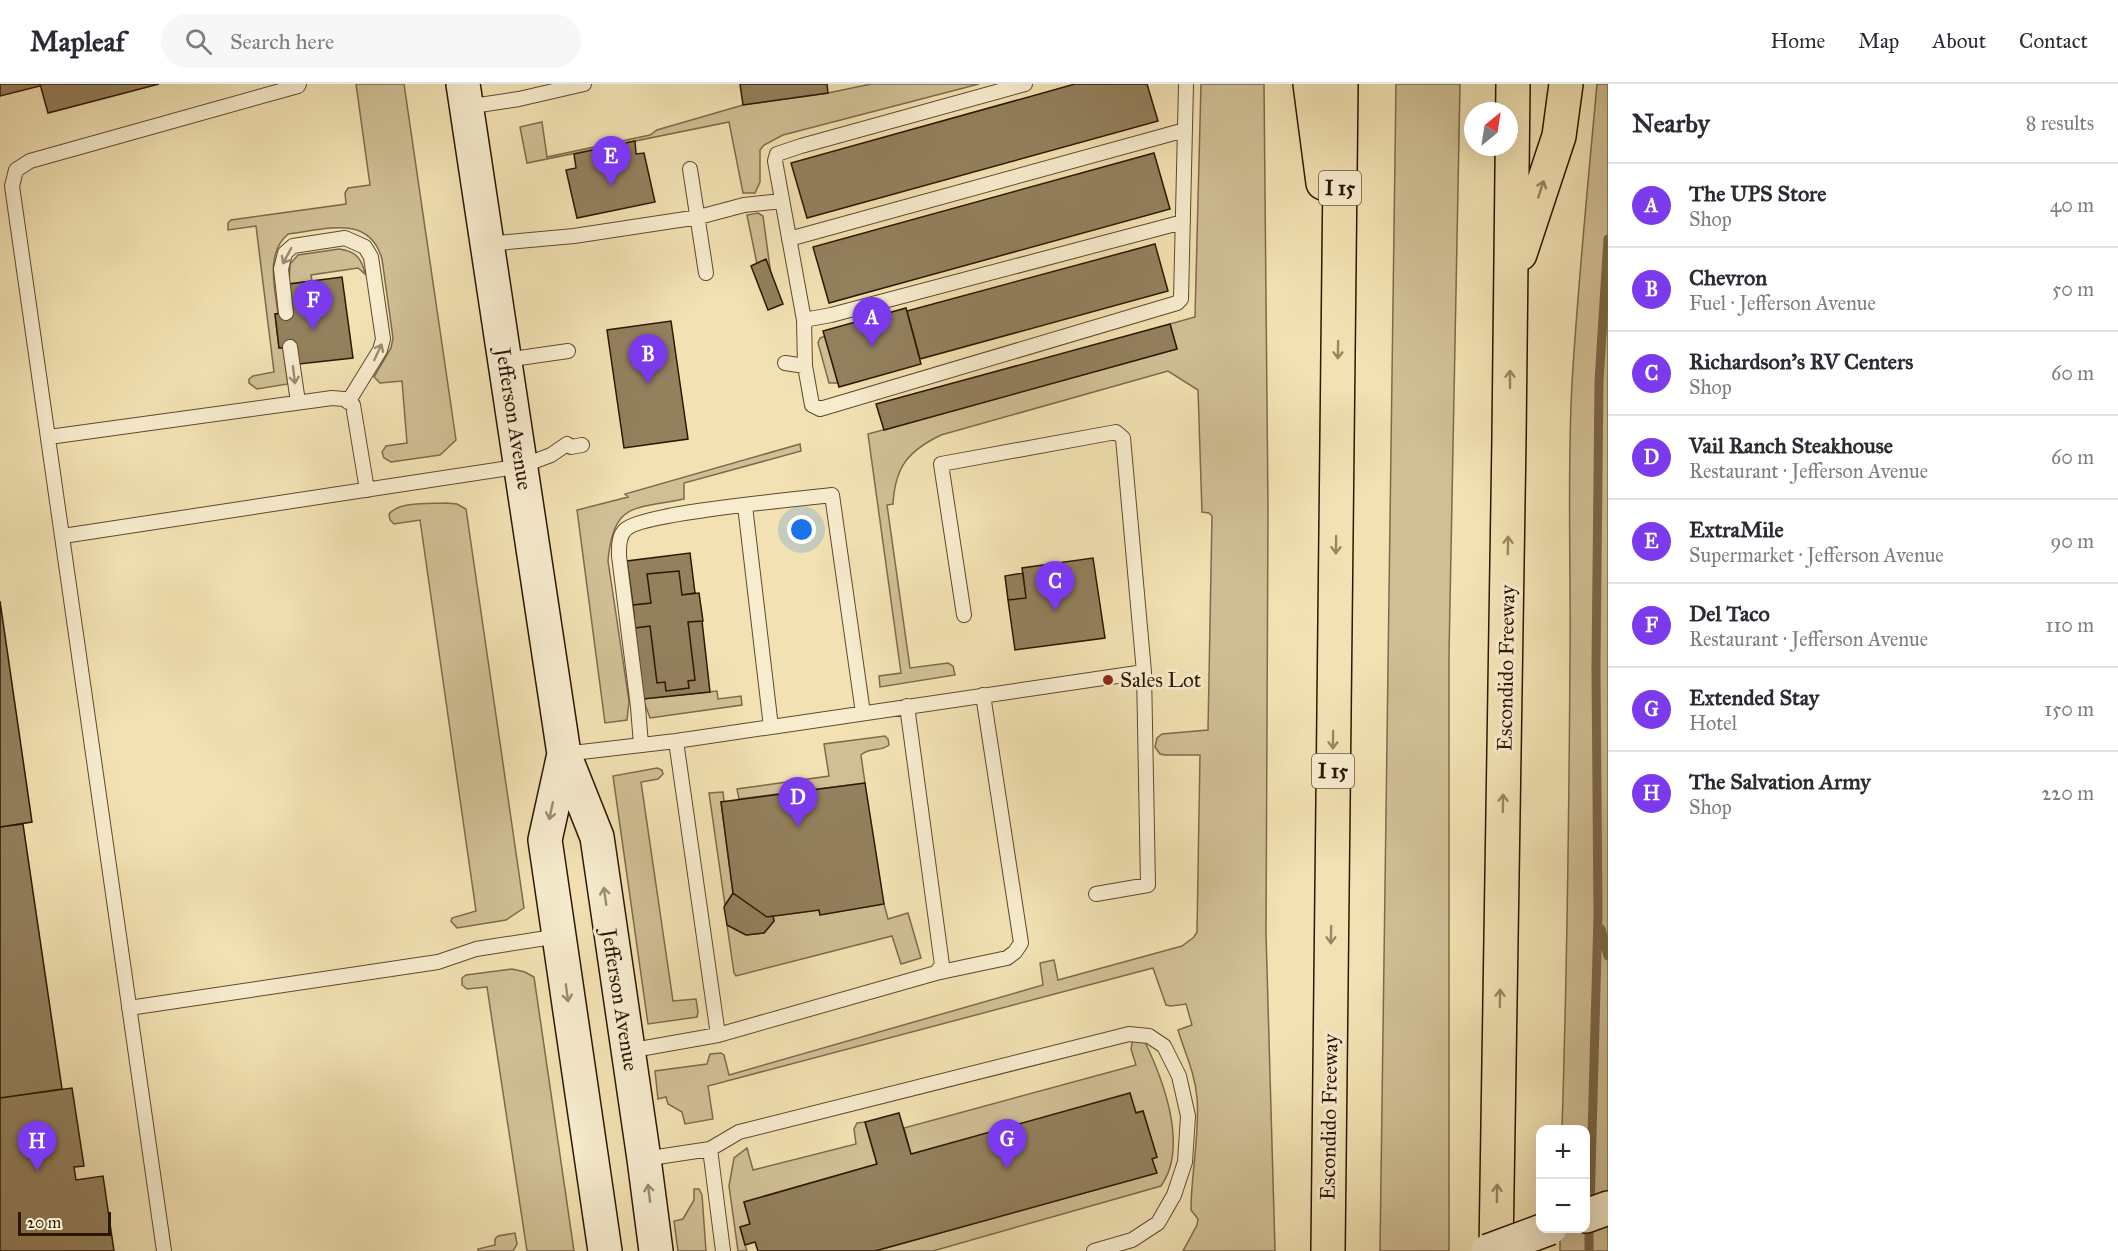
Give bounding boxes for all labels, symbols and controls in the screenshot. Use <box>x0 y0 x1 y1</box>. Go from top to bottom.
search box <box>161 14 581 68</box>
text: Mapleaf <box>30 24 125 59</box>
icon: search <box>182 25 215 58</box>
text: Search here <box>230 28 334 55</box>
text: Home <box>1770 28 1825 54</box>
text: Map <box>1858 28 1899 54</box>
text: About <box>1932 28 1986 54</box>
text: Contact <box>2019 28 2088 54</box>
north arrow <box>1464 102 1518 156</box>
text: Nearby <box>1632 107 1710 139</box>
text: 8 results <box>2026 111 2094 135</box>
pin: E <box>592 136 630 186</box>
road number: I 15 <box>1319 171 1361 205</box>
one-way arrow <box>1537 180 1548 199</box>
text: The UPS Store <box>1689 180 1826 207</box>
text: A <box>1645 193 1658 217</box>
text: 40 m <box>2050 193 2094 217</box>
text: Shop <box>1689 207 1732 231</box>
one-way arrow <box>281 247 293 264</box>
text: Chevron <box>1689 264 1767 291</box>
text: B <box>1645 277 1658 301</box>
text: 50 m <box>2052 277 2094 301</box>
pin: F <box>294 280 332 330</box>
text: Fuel · Jefferson Avenue <box>1689 291 1876 315</box>
pin: A <box>852 298 892 347</box>
pin: B <box>628 334 668 384</box>
one-way arrow <box>1332 340 1344 360</box>
one-way arrow <box>372 343 384 361</box>
street label: Jefferson Avenue <box>490 344 538 492</box>
text: Richardson's RV Centers <box>1689 348 1913 375</box>
text: C <box>1645 361 1658 385</box>
text: 60 m <box>2051 361 2094 385</box>
one-way arrow <box>289 364 300 384</box>
one-way arrow <box>1504 370 1516 390</box>
text: Shop <box>1689 375 1732 399</box>
text: Vail Ranch Steakhouse <box>1689 432 1893 459</box>
text: D <box>1644 445 1659 469</box>
text: 60 m <box>2051 445 2094 469</box>
text: Restaurant · Jefferson Avenue <box>1689 459 1928 483</box>
your location <box>787 515 816 544</box>
text: ExtraMile <box>1689 516 1784 543</box>
text: E <box>1644 529 1659 553</box>
text: 90 m <box>2051 529 2094 553</box>
one-way arrow <box>1330 535 1341 555</box>
one-way arrow <box>1502 535 1513 555</box>
text: Supermarket · Jefferson Avenue <box>1689 543 1944 567</box>
pin: C <box>1036 562 1074 611</box>
street label: Escondido Freeway <box>1492 583 1520 751</box>
text: Del Taco <box>1689 600 1770 627</box>
text: F <box>1645 613 1658 637</box>
text: 110 m <box>2046 613 2094 637</box>
text: Restaurant · Jefferson Avenue <box>1689 627 1928 651</box>
place label: Sales Lot <box>1120 667 1202 693</box>
marker: Sales Lot <box>1101 673 1115 687</box>
text: Extended Stay <box>1689 684 1819 711</box>
text: G <box>1644 697 1659 721</box>
text: 150 m <box>2044 697 2094 721</box>
text: Hotel <box>1689 711 1737 735</box>
one-way arrow <box>1328 730 1339 750</box>
road number: I 15 <box>1312 754 1354 788</box>
text: The Salvation Army <box>1689 768 1871 795</box>
pin: D <box>778 778 818 827</box>
text: H <box>1643 781 1660 805</box>
text: 220 m <box>2042 781 2094 805</box>
one-way arrow <box>1497 793 1509 813</box>
text: Shop <box>1689 795 1732 819</box>
one-way arrow <box>545 801 557 820</box>
one-way arrow <box>599 887 610 907</box>
street label: Jefferson Avenue <box>596 925 644 1073</box>
one-way arrow <box>1325 925 1337 945</box>
one-way arrow <box>562 983 573 1003</box>
one-way arrow <box>1494 988 1506 1008</box>
street label: Escondido Freeway <box>1315 1032 1343 1200</box>
pin: G <box>988 1120 1026 1169</box>
pin: H <box>18 1122 57 1171</box>
map controls <box>1536 1125 1590 1233</box>
button: + <box>1536 1125 1590 1179</box>
button: − <box>1536 1179 1590 1233</box>
one-way arrow <box>1491 1183 1503 1203</box>
one-way arrow <box>643 1184 654 1203</box>
scale bar <box>18 1209 111 1236</box>
text: 20 m <box>27 1213 61 1232</box>

